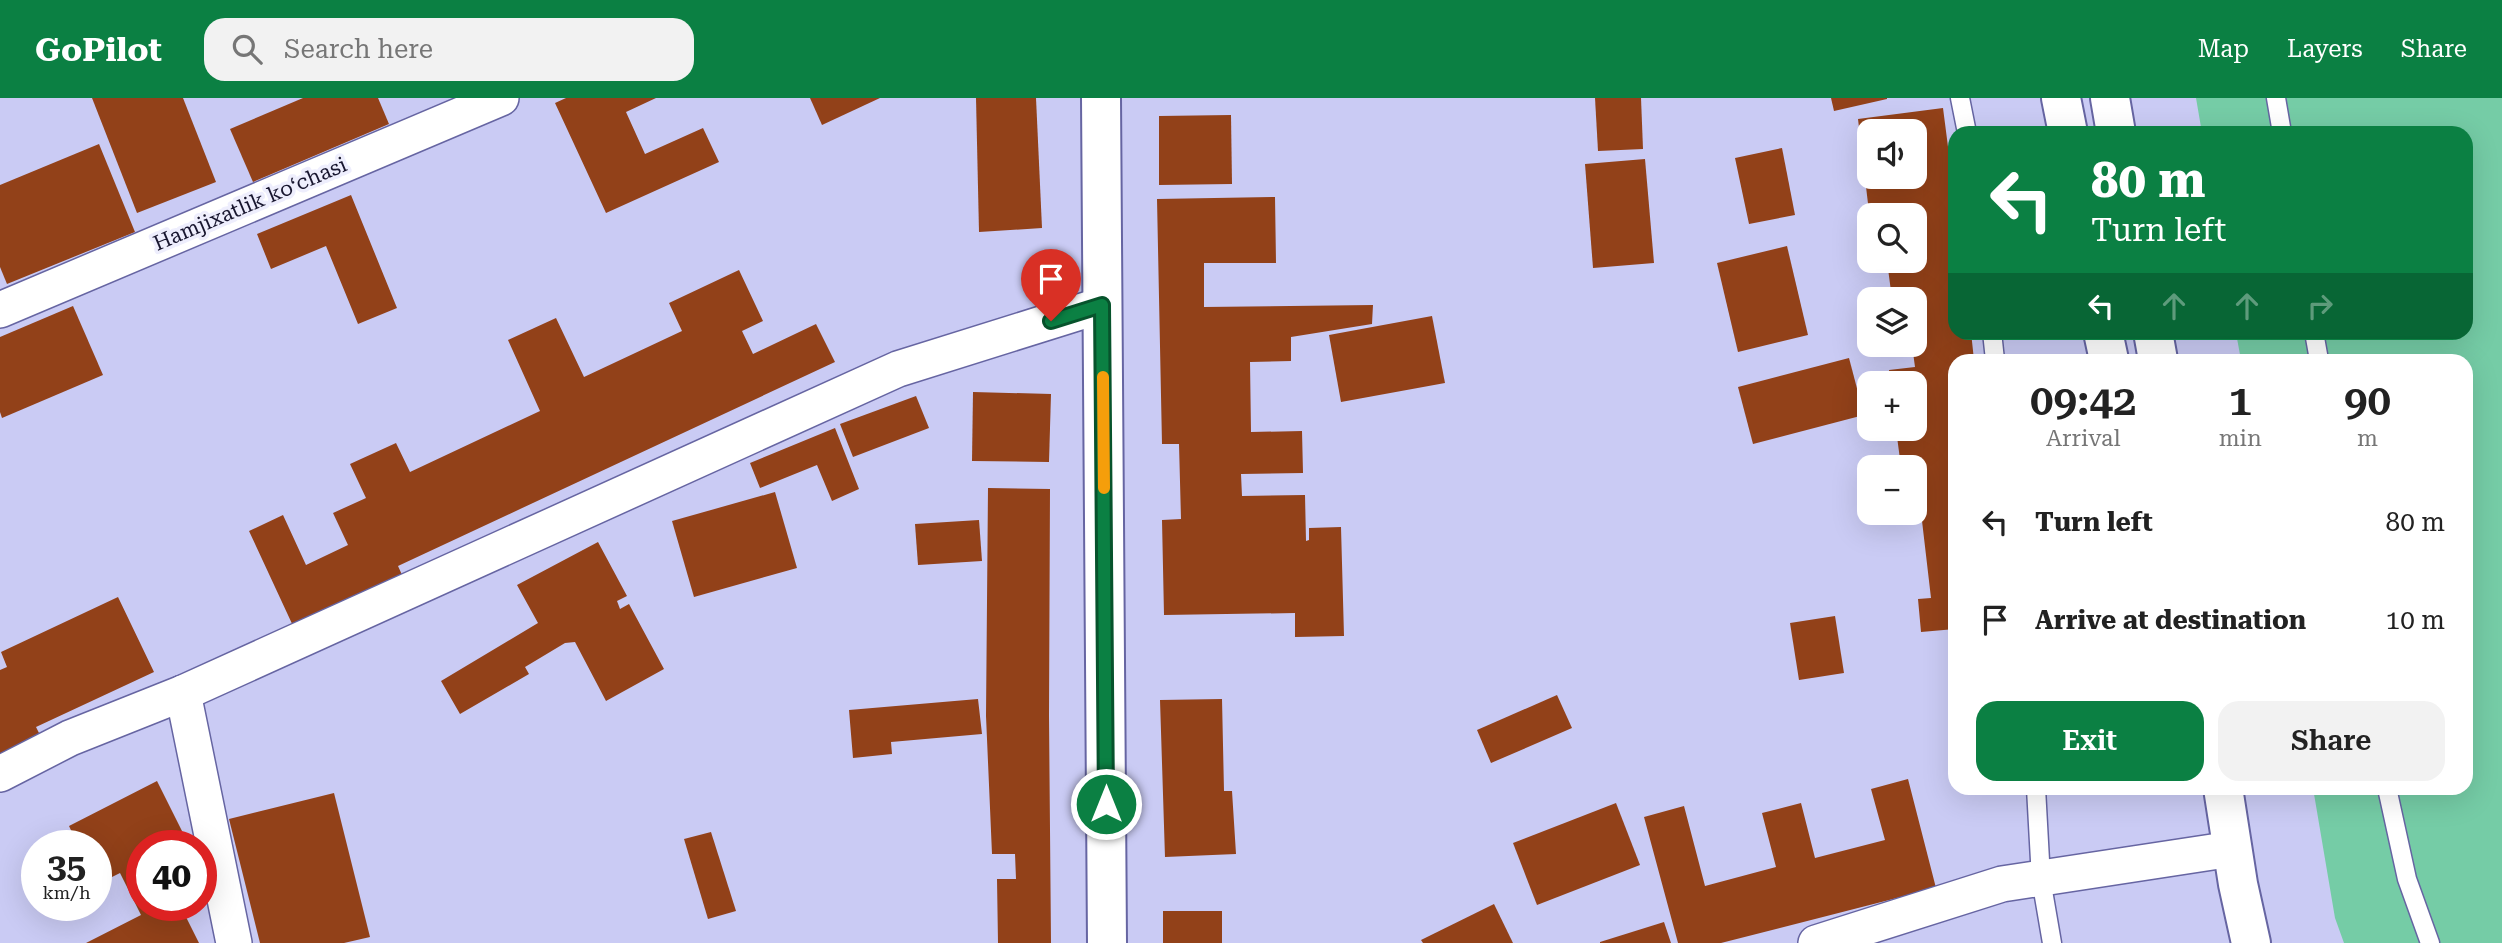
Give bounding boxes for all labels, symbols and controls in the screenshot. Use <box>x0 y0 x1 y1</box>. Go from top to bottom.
search box <box>204 18 694 81</box>
text: GoPilot <box>35 30 162 69</box>
icon: search <box>228 30 266 68</box>
text: Search here <box>284 34 433 64</box>
text: Map <box>2198 35 2249 63</box>
text: Layers <box>2287 35 2363 63</box>
text: Share <box>2401 35 2467 63</box>
map controls <box>1857 119 1927 525</box>
button: sound <box>1857 119 1927 189</box>
street label: Hamjixatlik koʻchasi <box>150 152 351 256</box>
text: 80 m <box>2091 152 2206 209</box>
icon: left <box>1976 154 2067 245</box>
button: search <box>1857 203 1927 273</box>
text: Turn left <box>2091 211 2226 249</box>
pin <box>1021 249 1081 321</box>
icon: arrive <box>1032 260 1070 298</box>
button: layers <box>1857 287 1927 357</box>
icon: left <box>2082 287 2120 325</box>
icon: ahead <box>2155 287 2193 325</box>
icon: ahead <box>2228 287 2266 325</box>
icon: right <box>2301 287 2339 325</box>
button: + <box>1857 371 1927 441</box>
text: 09:42 <box>2030 376 2137 425</box>
text: 1 <box>2228 376 2252 425</box>
text: 90 <box>2344 376 2391 425</box>
text: Arrival <box>2046 425 2121 452</box>
text: min <box>2219 425 2262 452</box>
text: m <box>2357 425 2378 452</box>
button: − <box>1857 455 1927 525</box>
icon: left <box>1976 503 2014 541</box>
text: Turn left <box>2035 507 2153 537</box>
text: 80 m <box>2386 507 2445 537</box>
icon: arrive <box>1976 601 2014 639</box>
text: Arrive at destination <box>2035 605 2306 635</box>
text: 10 m <box>2386 605 2445 635</box>
button: Exit <box>1976 701 2204 781</box>
button: Share <box>2218 701 2445 781</box>
position arrow <box>1069 767 1143 841</box>
speed limit sign: 40 <box>126 830 217 921</box>
text: 35 <box>47 846 86 887</box>
text: km/h <box>42 882 91 903</box>

